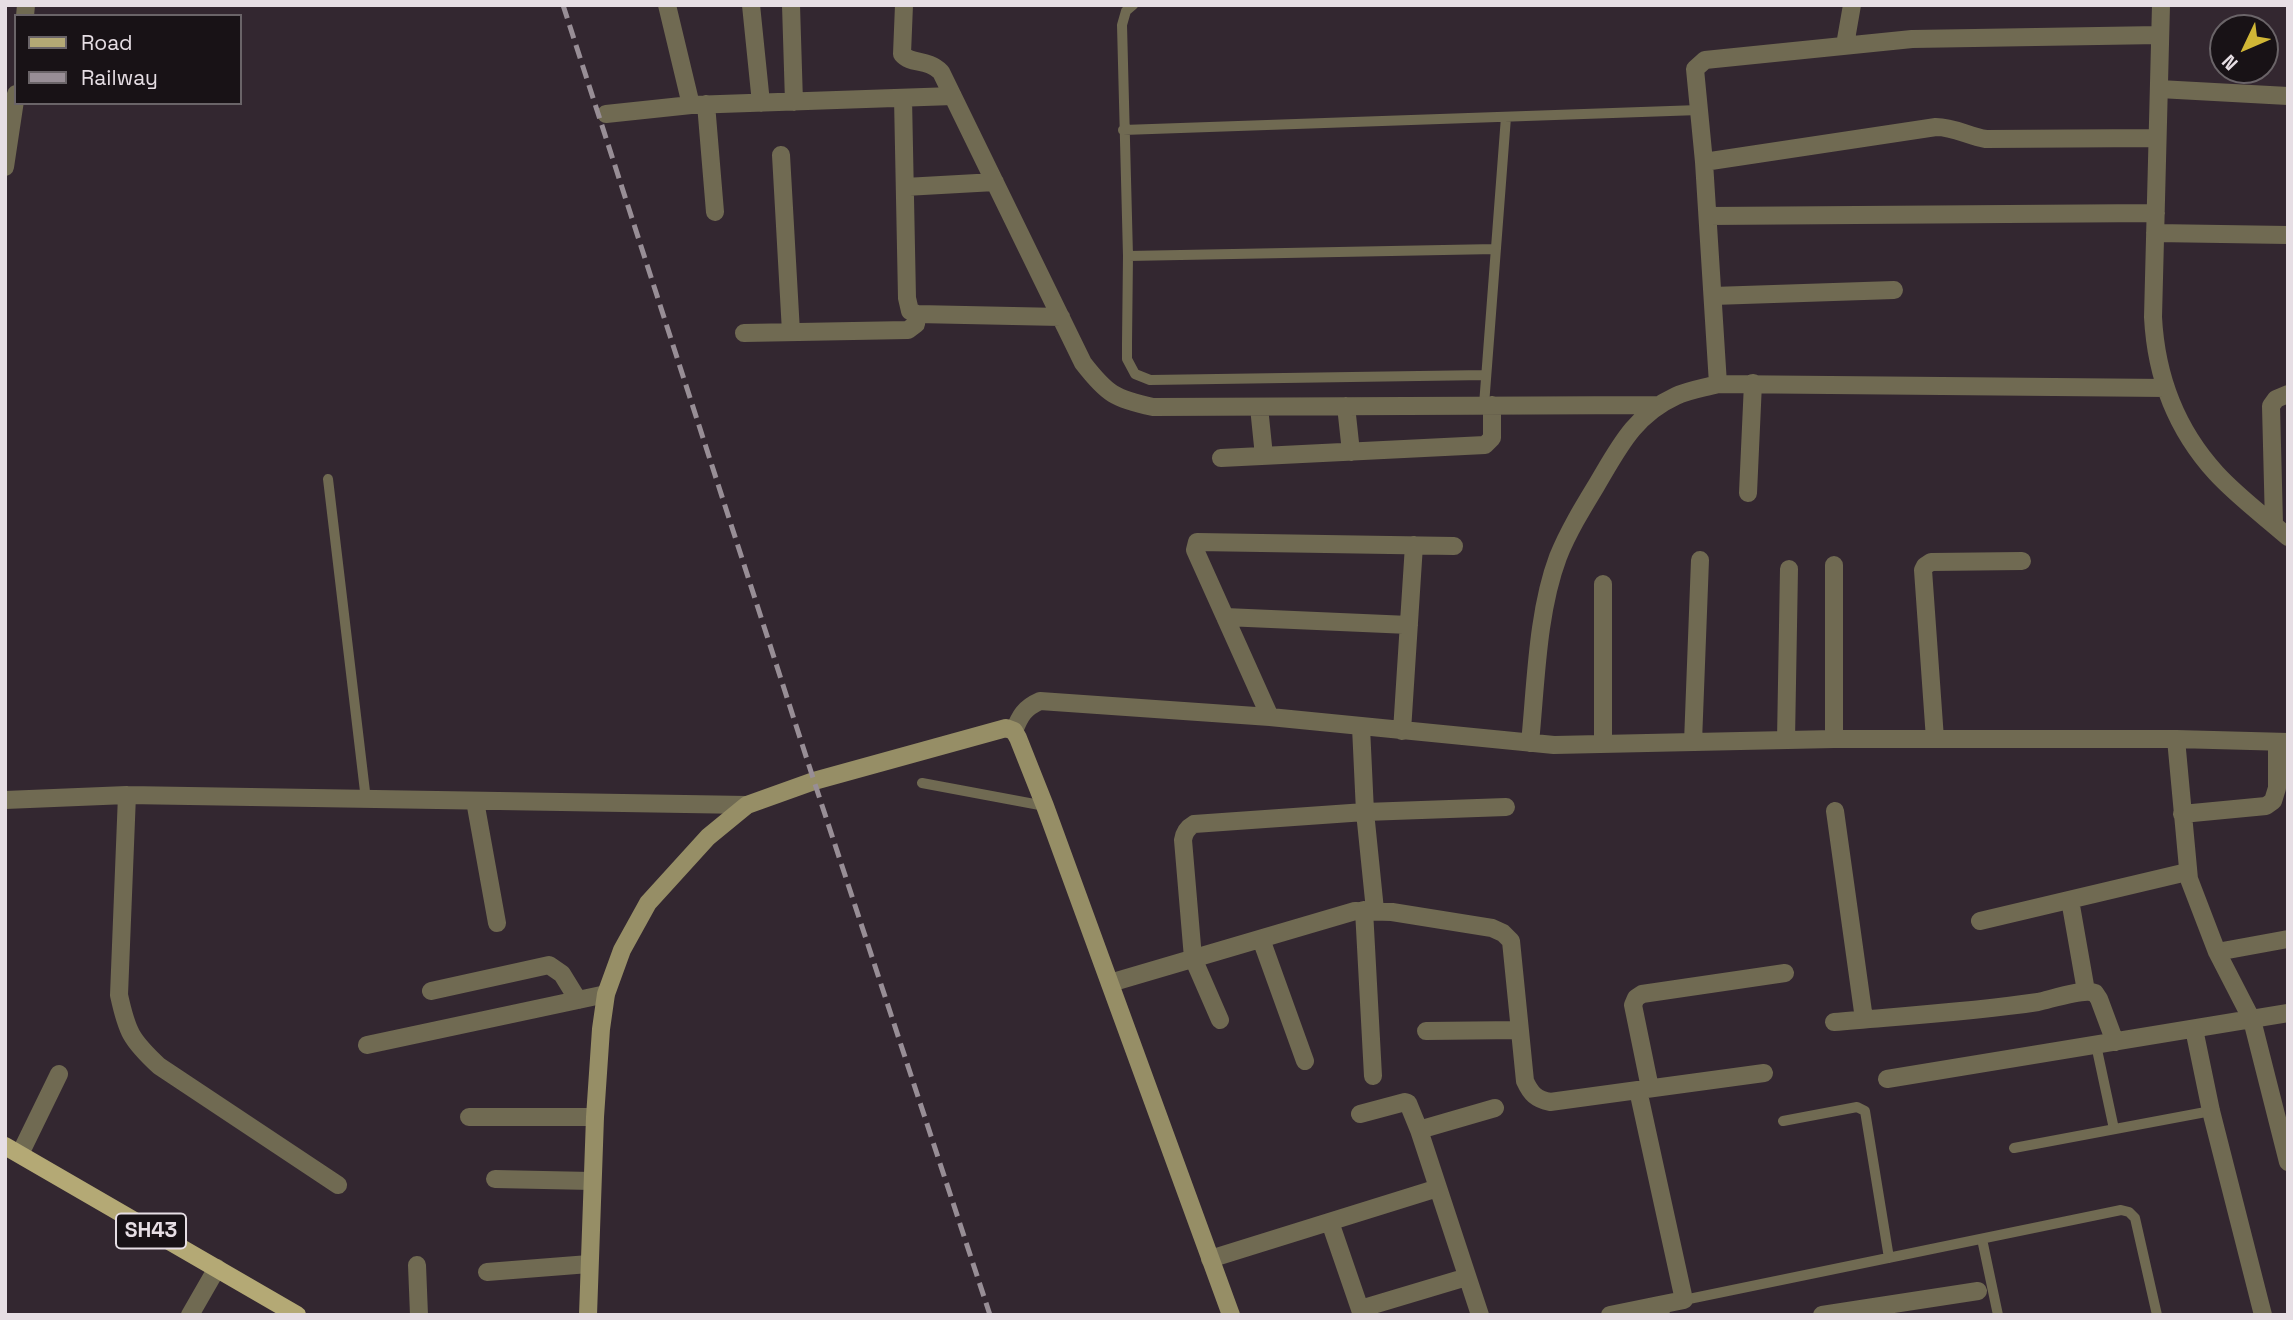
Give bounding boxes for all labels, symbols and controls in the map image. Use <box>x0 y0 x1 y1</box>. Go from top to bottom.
legend <box>14 14 242 105</box>
north arrow <box>2209 14 2279 84</box>
text: Road <box>81 29 133 56</box>
text: N <box>2217 49 2243 76</box>
text: Railway <box>81 64 158 91</box>
road number: SH43 <box>116 1214 186 1248</box>

